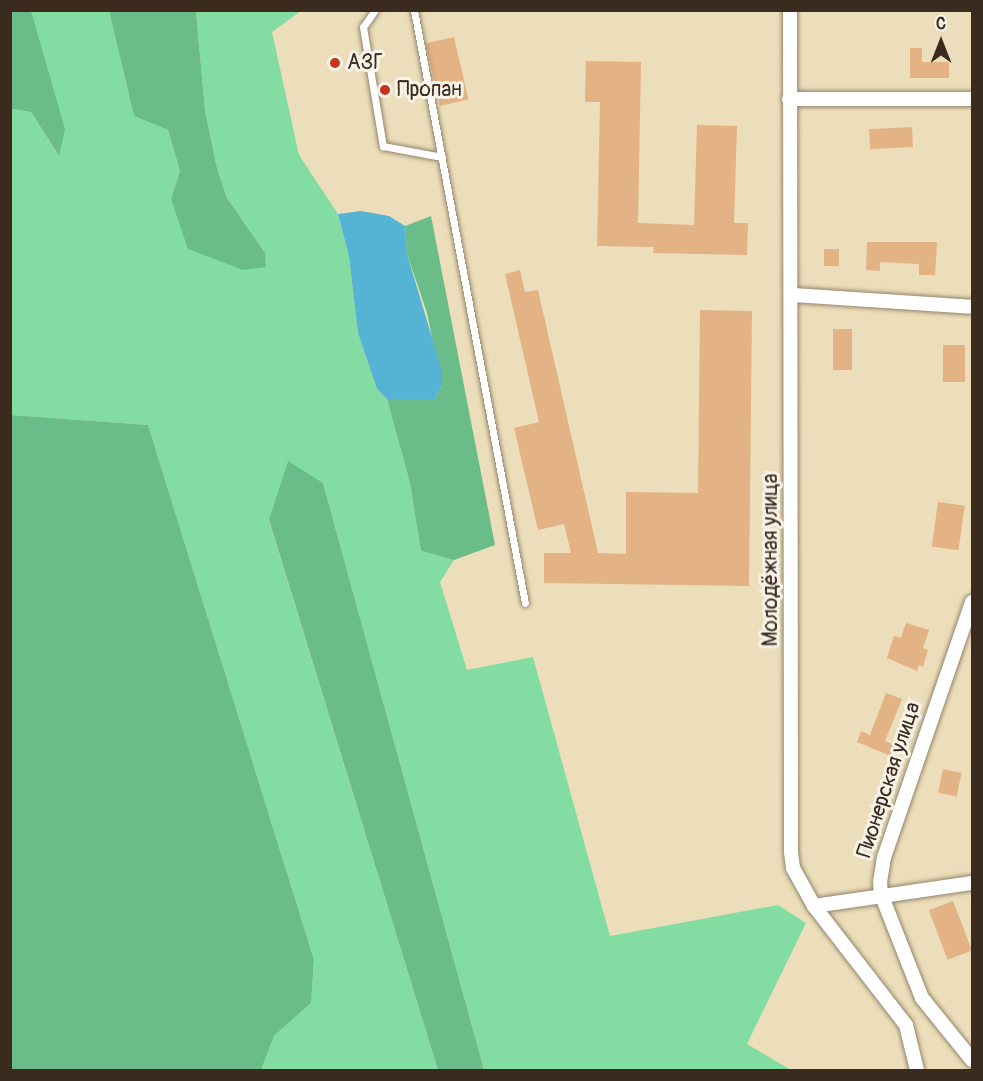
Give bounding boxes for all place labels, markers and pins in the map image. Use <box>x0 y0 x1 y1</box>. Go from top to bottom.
place label: АЗГ <box>347 50 383 76</box>
marker: АЗГ <box>328 56 342 70</box>
place label: Пропан <box>397 77 462 103</box>
marker: Пропан <box>378 83 392 97</box>

